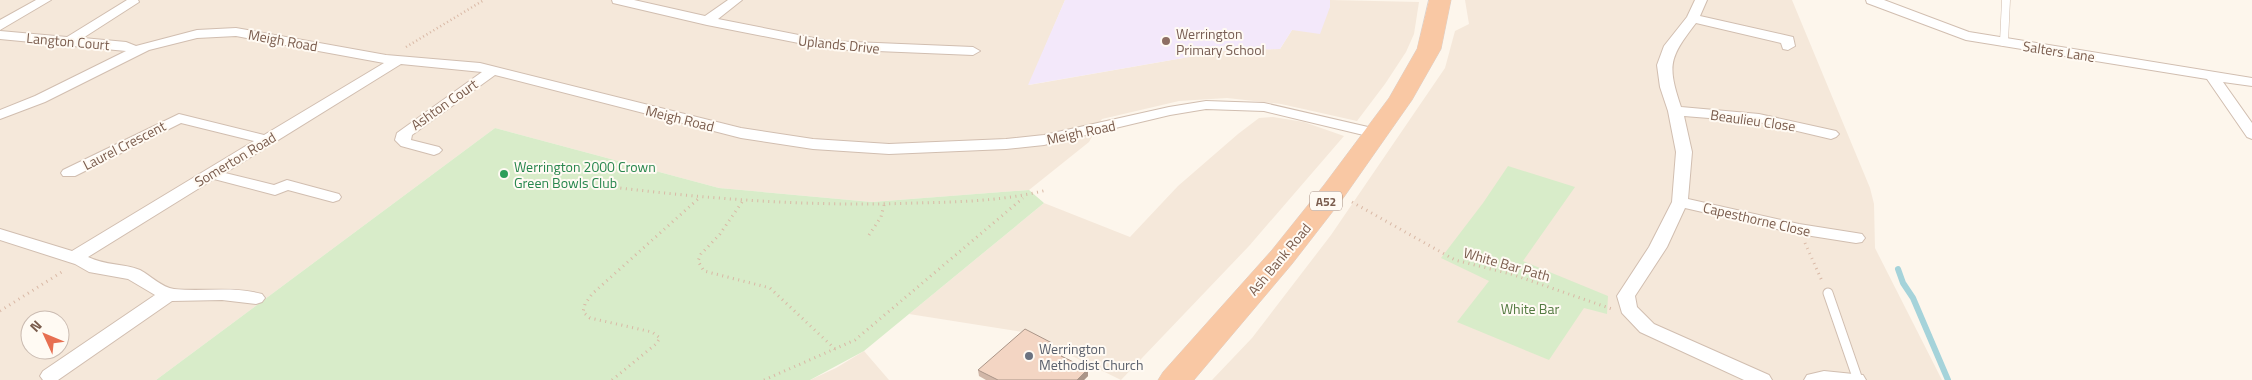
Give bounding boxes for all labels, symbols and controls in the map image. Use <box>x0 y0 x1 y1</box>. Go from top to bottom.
place label: Werrington Primary School <box>1176 23 1265 60</box>
street label: Meigh Road <box>247 24 319 56</box>
street label: Langton Court <box>26 27 111 55</box>
street label: Uplands Drive <box>797 29 881 59</box>
marker: Werrington Primary School <box>1160 35 1172 47</box>
street label: Salters Lane <box>2022 35 2096 67</box>
street label: Ashton Court <box>406 73 482 135</box>
street label: Meigh Road <box>644 99 716 137</box>
street label: Beaulieu Close <box>1709 104 1797 136</box>
street label: Meigh Road <box>1045 114 1117 150</box>
street label: Laurel Crescent <box>79 115 169 175</box>
street label: Somerton Road <box>190 126 280 192</box>
place label: Werrington 2000 Crown Green Bowls Club <box>514 156 656 193</box>
marker: Werrington 2000 Crown Green Bowls Club <box>498 168 510 180</box>
road number: A52 <box>1310 192 1342 210</box>
street label: Capesthorne Close <box>1701 196 1813 242</box>
street label: Ash Bank Road <box>1242 218 1316 300</box>
street label: White Bar Path <box>1461 242 1553 286</box>
park label: White Bar <box>1501 298 1559 319</box>
north arrow <box>20 310 70 360</box>
text: N <box>24 315 46 336</box>
place label: Werrington Methodist Church <box>1039 338 1143 375</box>
marker: Werrington Methodist Church <box>1023 350 1035 362</box>

